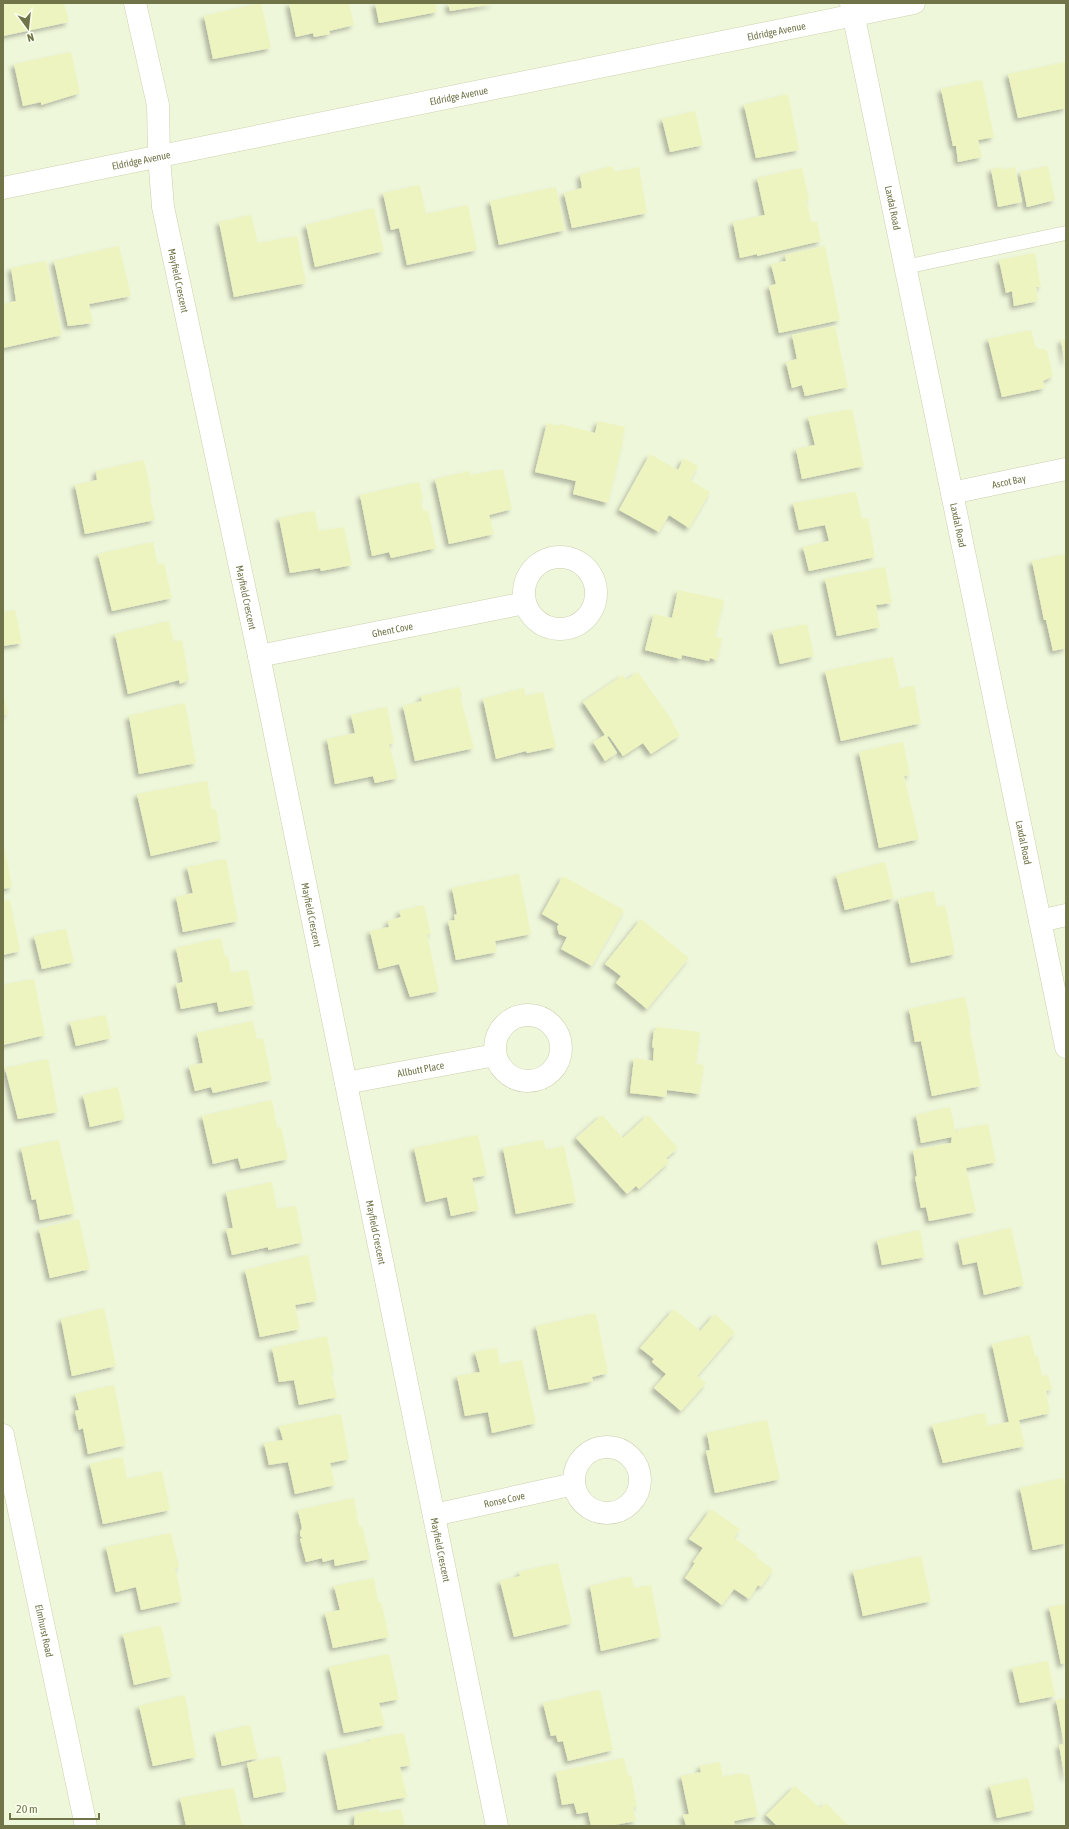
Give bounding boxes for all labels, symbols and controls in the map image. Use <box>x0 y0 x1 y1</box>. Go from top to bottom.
north arrow <box>8 8 48 48</box>
street label: Eldridge Avenue <box>746 20 807 43</box>
text: N <box>26 31 35 44</box>
street label: Eldridge Avenue <box>429 85 489 107</box>
street label: Eldridge Avenue <box>111 149 172 172</box>
street label: Laxdal Road <box>883 185 903 231</box>
street label: Mayfield Crescent <box>166 248 190 314</box>
street label: Ascot Bay <box>991 473 1027 490</box>
street label: Laxdal Road <box>948 502 968 549</box>
street label: Mayfield Crescent <box>234 564 258 631</box>
street label: Ghent Cove <box>371 620 414 639</box>
street label: Laxdal Road <box>1013 819 1033 866</box>
street label: Mayfield Crescent <box>299 882 323 948</box>
street label: Allbutt Place <box>396 1060 446 1079</box>
street label: Mayfield Crescent <box>364 1199 388 1266</box>
street label: Ronse Cove <box>483 1490 526 1510</box>
street label: Mayfield Crescent <box>428 1517 452 1583</box>
street label: Elmhurst Road <box>33 1603 55 1658</box>
scale bar <box>10 1795 99 1821</box>
text: 20 m <box>16 1802 38 1816</box>

